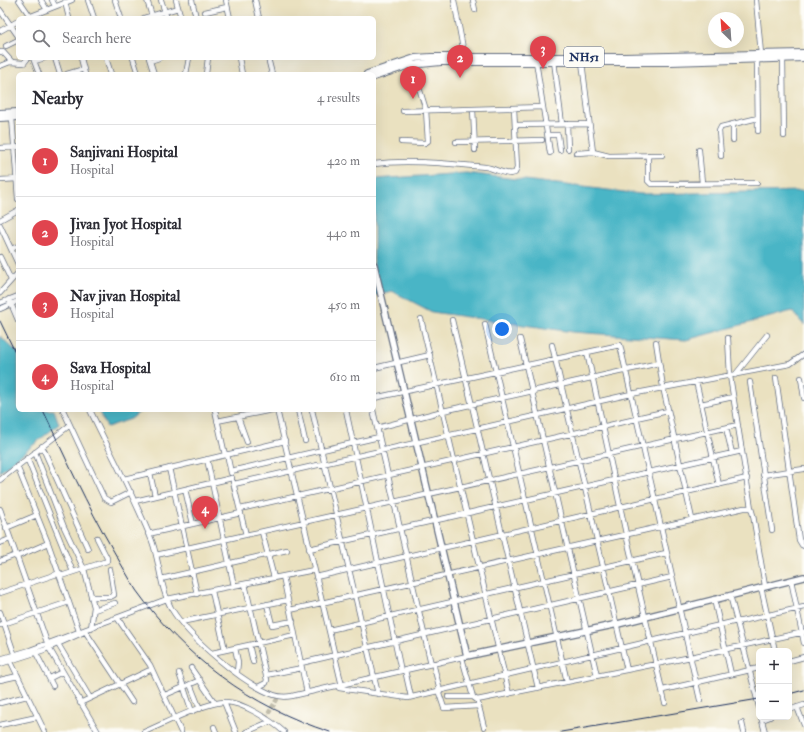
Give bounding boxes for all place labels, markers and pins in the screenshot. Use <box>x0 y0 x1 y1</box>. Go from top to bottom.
pin: 3 <box>530 36 556 69</box>
pin: 2 <box>447 45 473 78</box>
pin: 1 <box>400 66 426 99</box>
pin: 4 <box>192 496 218 529</box>

